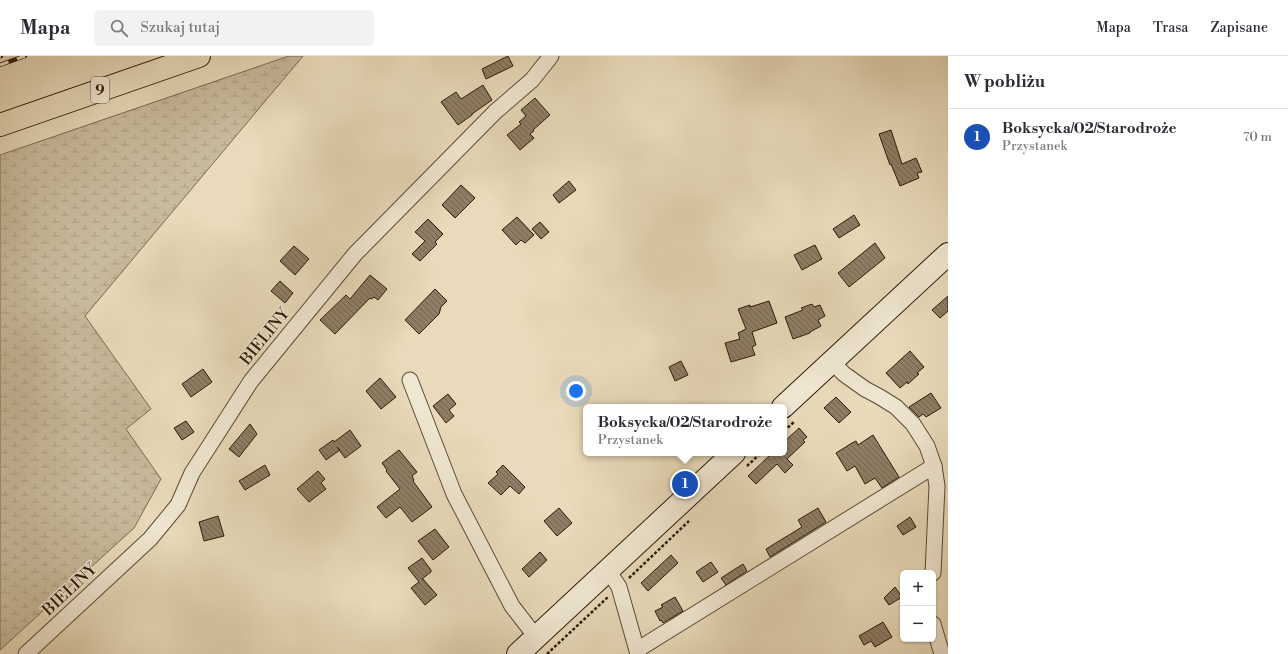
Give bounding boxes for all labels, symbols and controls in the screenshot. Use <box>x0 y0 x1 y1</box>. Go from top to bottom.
search box <box>94 10 374 46</box>
text: Mapa <box>20 16 70 40</box>
icon: search <box>108 17 130 39</box>
text: Szukaj tutaj <box>140 18 220 37</box>
text: Mapa <box>1096 19 1131 37</box>
text: Trasa <box>1153 19 1188 37</box>
text: Zapisane <box>1210 19 1268 37</box>
text: W pobliżu <box>964 71 1045 93</box>
road number: 9 <box>91 77 109 103</box>
text: Boksycka/02/Starodroże <box>1002 119 1177 138</box>
text: 1 <box>974 129 980 145</box>
text: 70 m <box>1243 129 1272 145</box>
text: Przystanek <box>1002 138 1067 154</box>
street label: BIELINY <box>235 303 295 370</box>
your location <box>566 381 586 401</box>
popup <box>583 404 787 456</box>
text: Boksycka/02/Starodroże <box>598 413 772 432</box>
text: Przystanek <box>598 432 663 448</box>
pin: 1 <box>672 469 698 499</box>
street label: BIELINY <box>37 558 102 621</box>
map controls <box>900 570 936 642</box>
button: + <box>900 570 936 606</box>
button: − <box>900 606 936 642</box>

